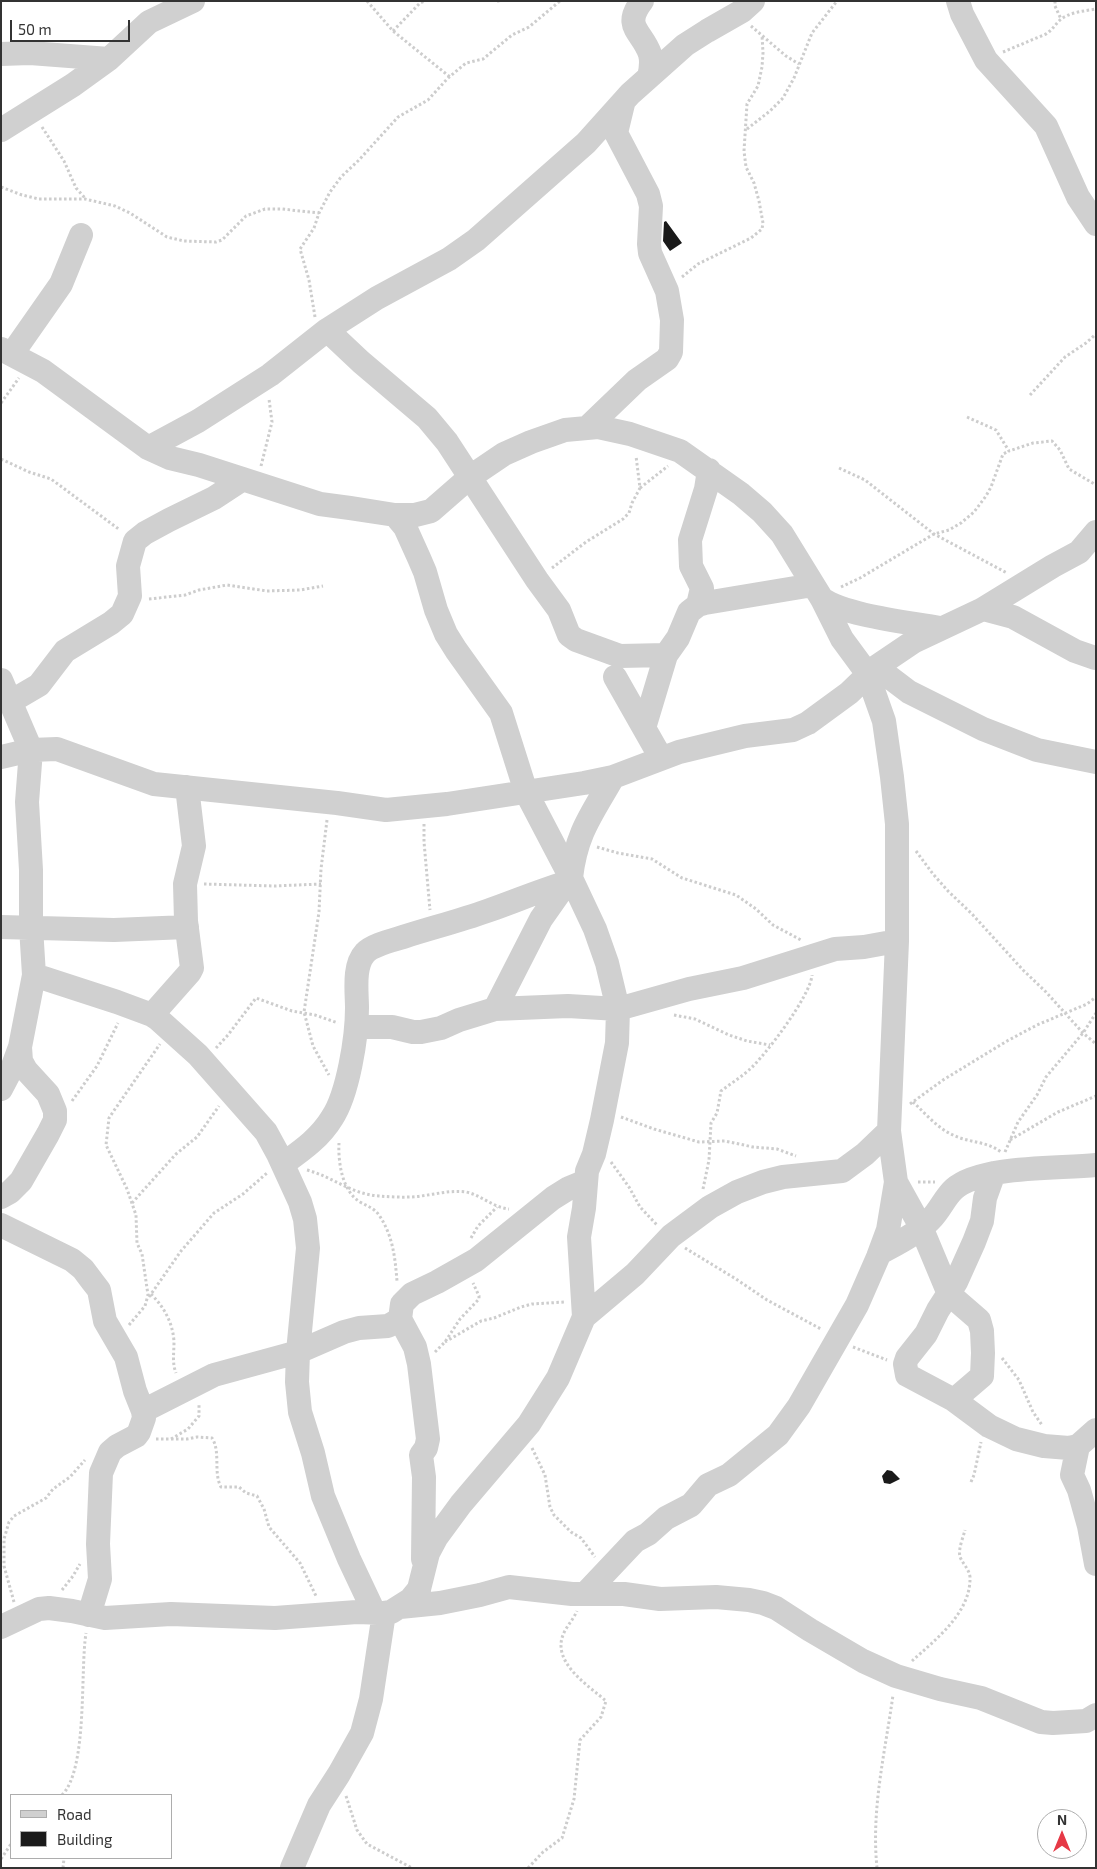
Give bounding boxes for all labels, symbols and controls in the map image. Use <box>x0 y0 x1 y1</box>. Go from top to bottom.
scale bar <box>12 10 132 42</box>
text: 50 m <box>18 20 52 38</box>
legend <box>10 1794 172 1859</box>
text: Road <box>57 1805 92 1823</box>
north arrow <box>1037 1809 1087 1859</box>
text: N <box>1057 1811 1067 1828</box>
text: Building <box>57 1830 112 1848</box>

